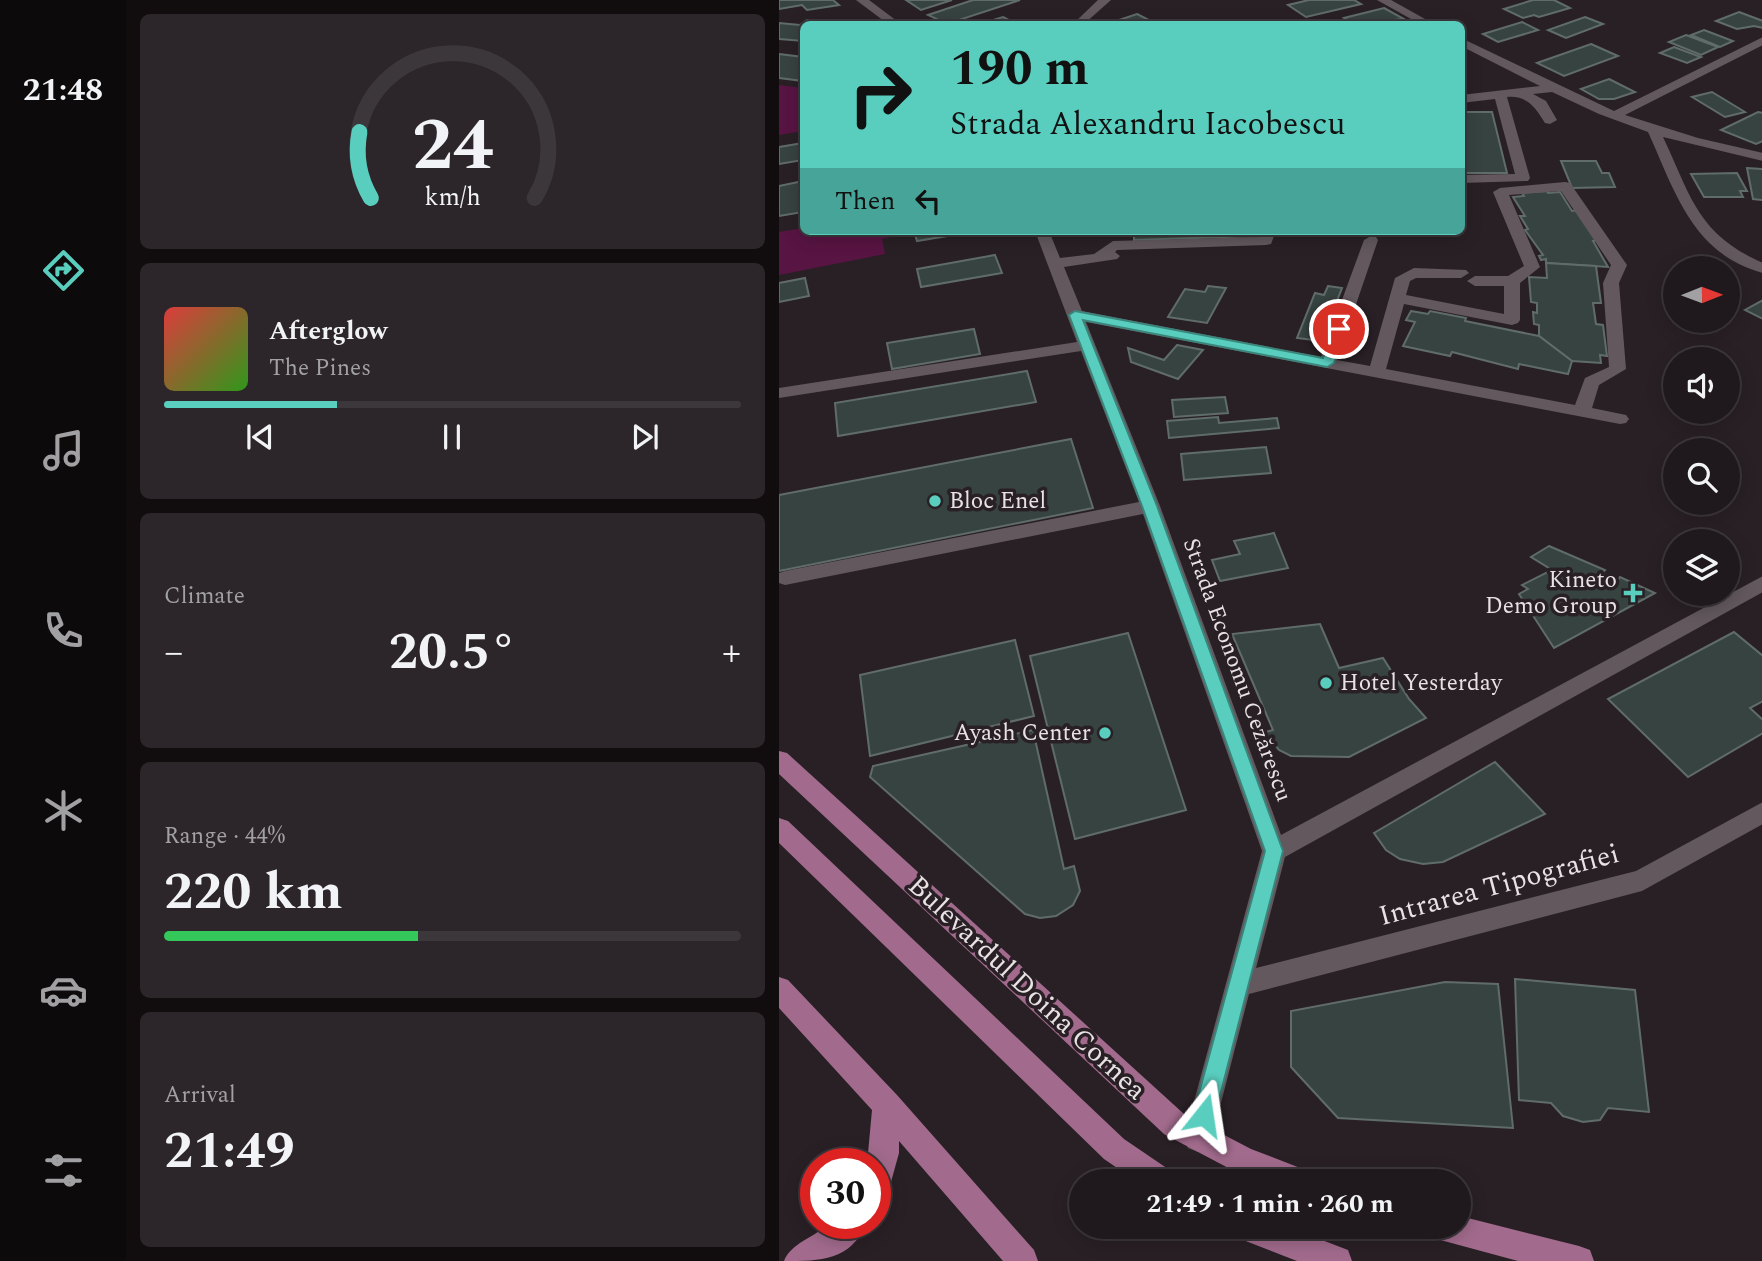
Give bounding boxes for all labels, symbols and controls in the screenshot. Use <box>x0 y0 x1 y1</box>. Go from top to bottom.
text: 190 m <box>950 32 1089 107</box>
icon: right <box>835 49 926 140</box>
text: 21:48 <box>23 66 103 115</box>
text: 24 <box>412 91 493 202</box>
text: Strada Alexandru Iacobescu <box>950 100 1345 149</box>
text: km/h <box>424 179 481 217</box>
text: Then <box>835 181 895 221</box>
icon: left <box>909 182 947 220</box>
icon: directions <box>39 246 88 295</box>
north arrow <box>1663 256 1740 332</box>
map controls <box>1663 256 1740 606</box>
pin <box>1309 299 1369 359</box>
icon: arrive <box>1320 310 1358 348</box>
text: Afterglow <box>269 311 388 351</box>
button: sound <box>1663 347 1740 424</box>
text: The Pines <box>269 351 371 386</box>
icon: previous <box>241 418 279 456</box>
icon: pause <box>433 418 471 456</box>
icon: next <box>626 418 664 456</box>
icon: music <box>39 426 88 475</box>
button: search <box>1663 438 1740 515</box>
place label: Bloc Enel <box>949 484 1046 519</box>
marker: Bloc Enel <box>927 493 943 509</box>
button: layers <box>1663 529 1740 606</box>
street label: Strada Economu Cezărescu <box>1173 533 1301 807</box>
place label: Kineto Demo Group <box>1485 563 1617 624</box>
text: Climate <box>164 579 245 614</box>
marker: Kineto Demo Group <box>1623 583 1643 603</box>
icon: phone <box>39 606 88 655</box>
text: 20.5° <box>389 613 516 692</box>
text: − <box>164 624 183 682</box>
text: + <box>722 624 741 682</box>
place label: Hotel Yesterday <box>1340 666 1503 701</box>
marker: Hotel Yesterday <box>1318 675 1334 691</box>
place label: Ayash Center <box>954 716 1091 751</box>
marker: Ayash Center <box>1097 725 1113 741</box>
icon: climate <box>39 786 88 835</box>
text: Range · 44% <box>164 819 285 854</box>
street label: Intrarea Tipografiei <box>1374 832 1624 938</box>
text: 220 km <box>164 853 343 932</box>
street label: Bulevardul Doina Cornea <box>898 865 1157 1111</box>
icon: car <box>39 966 88 1015</box>
text: Arrival <box>164 1078 236 1113</box>
position arrow <box>1167 1078 1241 1152</box>
text: 21:49 <box>164 1112 295 1191</box>
icon: filters <box>39 1146 88 1195</box>
speed limit sign: 30 <box>800 1148 891 1239</box>
text: 21:49 · 1 min · 260 m <box>1146 1184 1394 1224</box>

